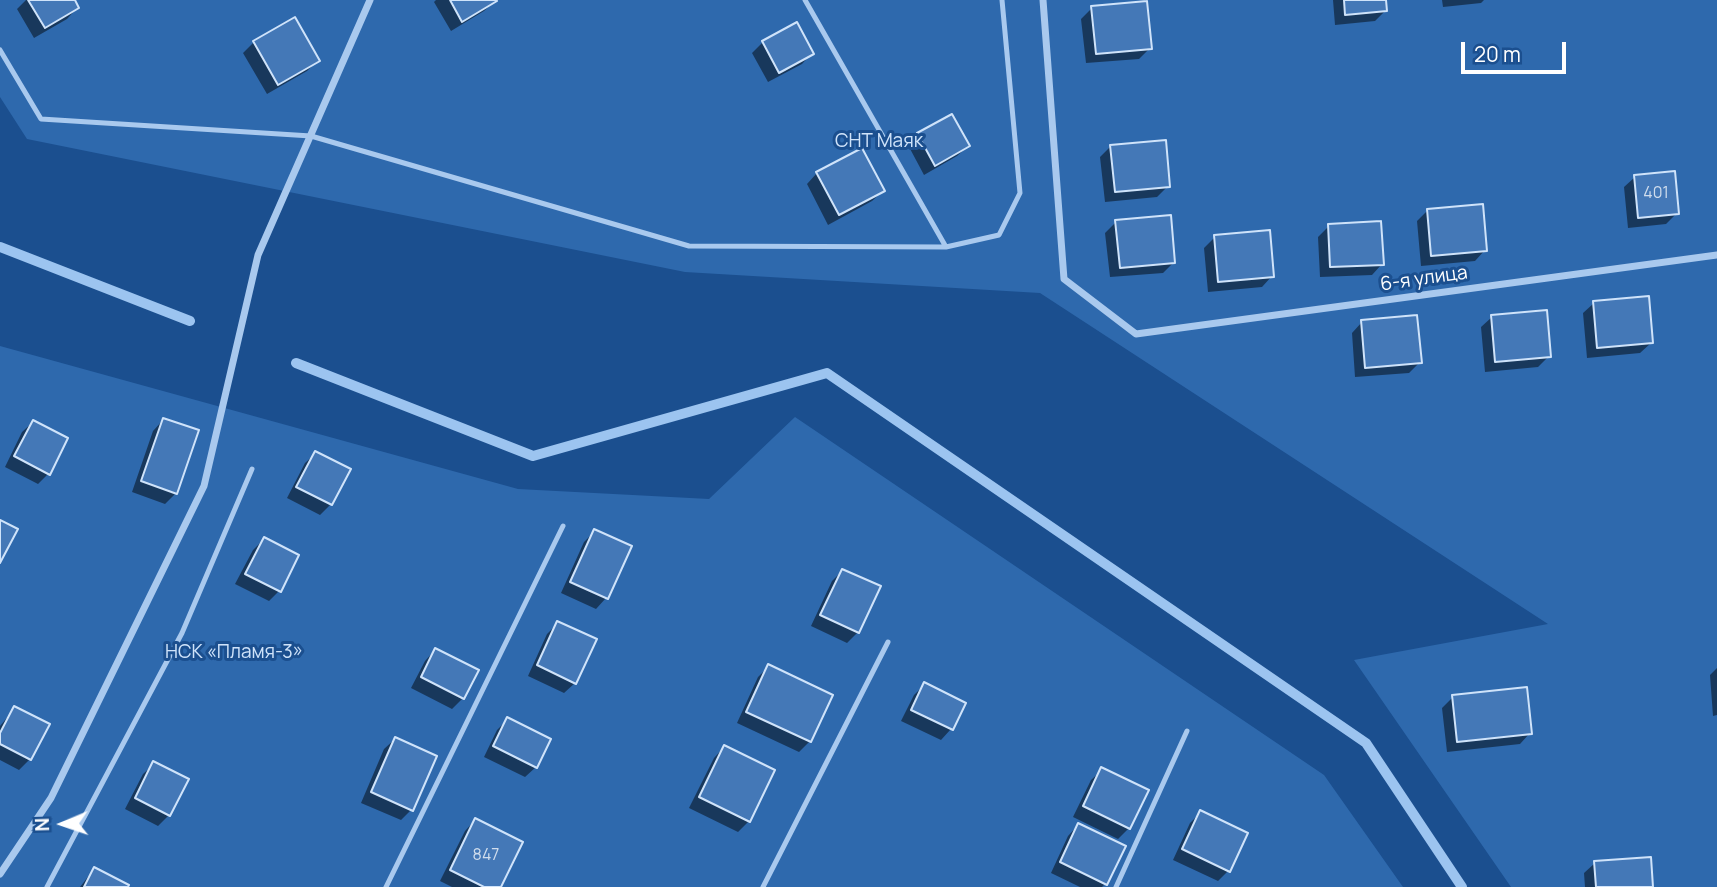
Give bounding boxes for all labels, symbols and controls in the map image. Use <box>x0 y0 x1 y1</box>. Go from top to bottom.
scale bar <box>1465 28 1570 72</box>
text: 20 m <box>1474 40 1521 68</box>
park label: СНТ Маяк <box>835 131 923 153</box>
house number: 401 <box>1643 184 1669 204</box>
street label: 6-я улица <box>1379 262 1469 296</box>
park label: НСК «Пламя-3» <box>165 642 303 664</box>
north arrow <box>28 789 98 859</box>
text: N <box>29 817 55 832</box>
house number: 847 <box>473 846 499 866</box>

